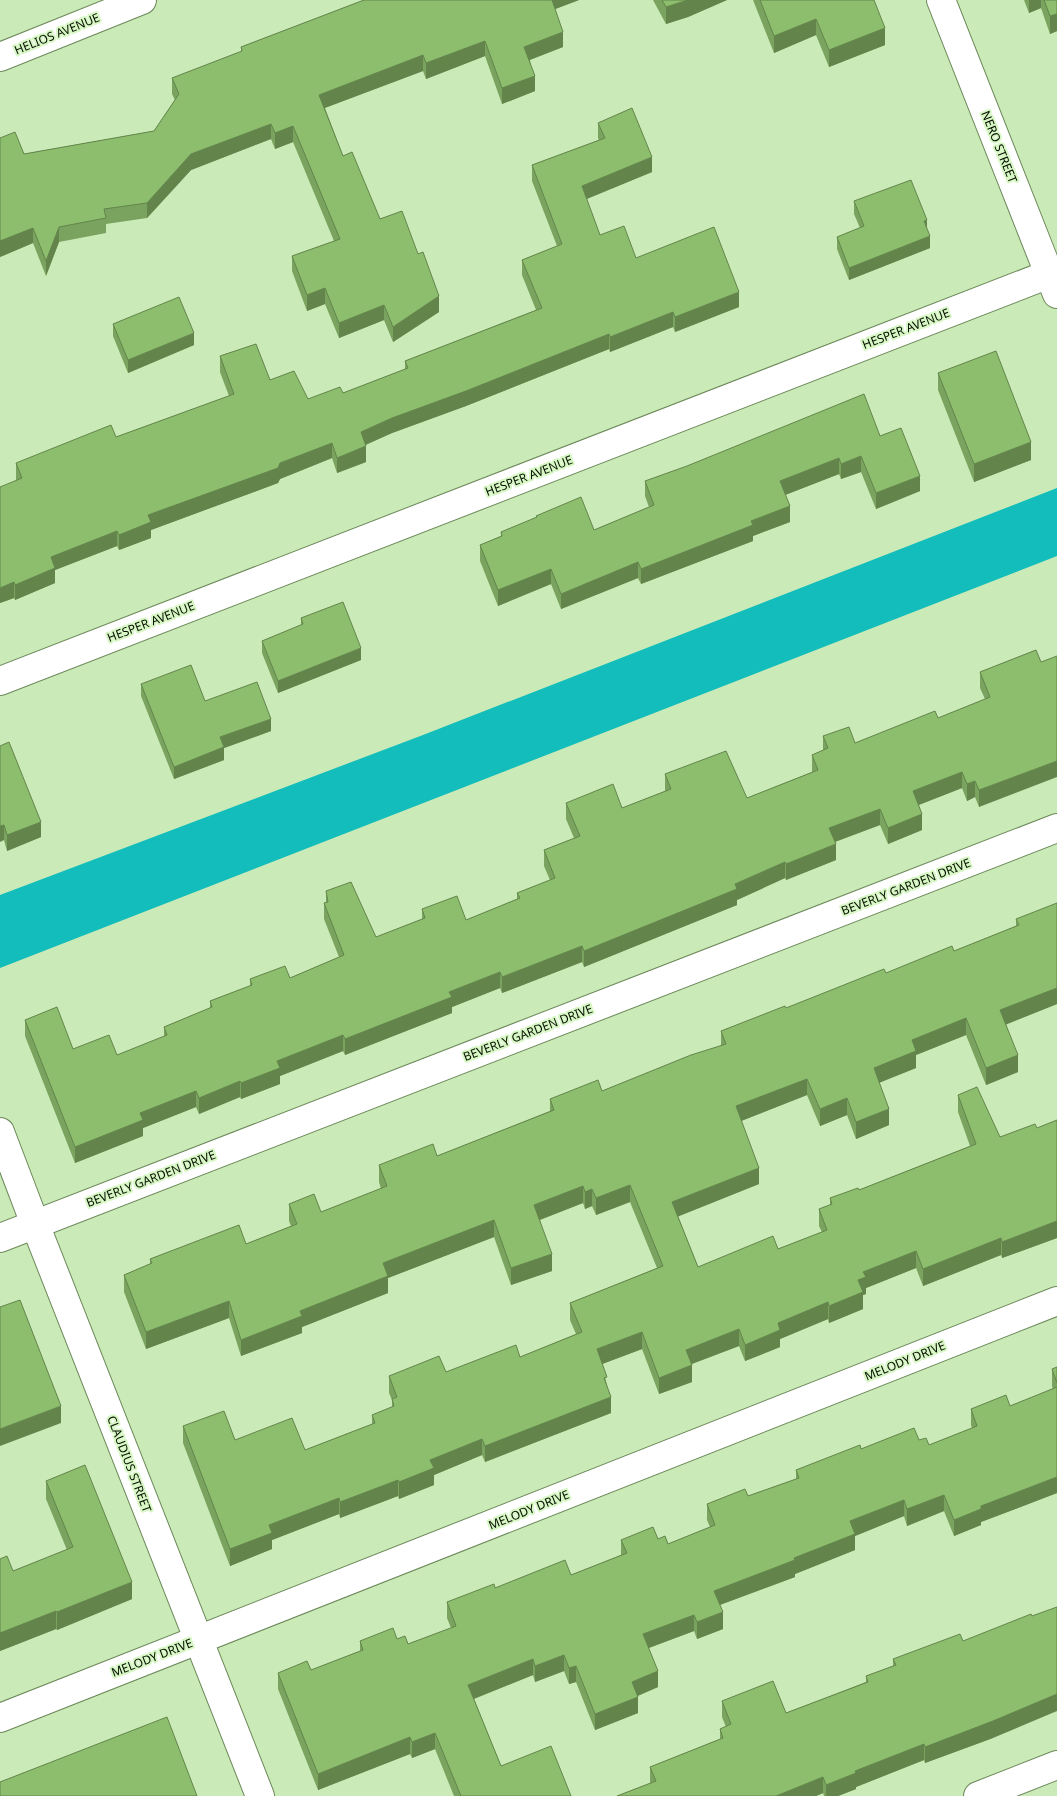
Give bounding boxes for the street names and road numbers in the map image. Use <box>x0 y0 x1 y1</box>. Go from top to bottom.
street label: HELIOS AVENUE <box>12 9 102 58</box>
street label: NERO STREET <box>977 108 1022 186</box>
street label: HESPER AVENUE <box>860 304 952 353</box>
street label: HESPER AVENUE <box>483 451 575 500</box>
street label: HESPER AVENUE <box>105 597 197 646</box>
street label: BEVERLY GARDEN DRIVE <box>839 854 973 919</box>
street label: BEVERLY GARDEN DRIVE <box>461 1000 595 1065</box>
street label: BEVERLY GARDEN DRIVE <box>84 1146 218 1211</box>
street label: MELODY DRIVE <box>862 1337 948 1384</box>
street label: CLAUDIUS STREET <box>103 1413 156 1515</box>
street label: MELODY DRIVE <box>486 1486 572 1533</box>
street label: MELODY DRIVE <box>109 1634 195 1681</box>

